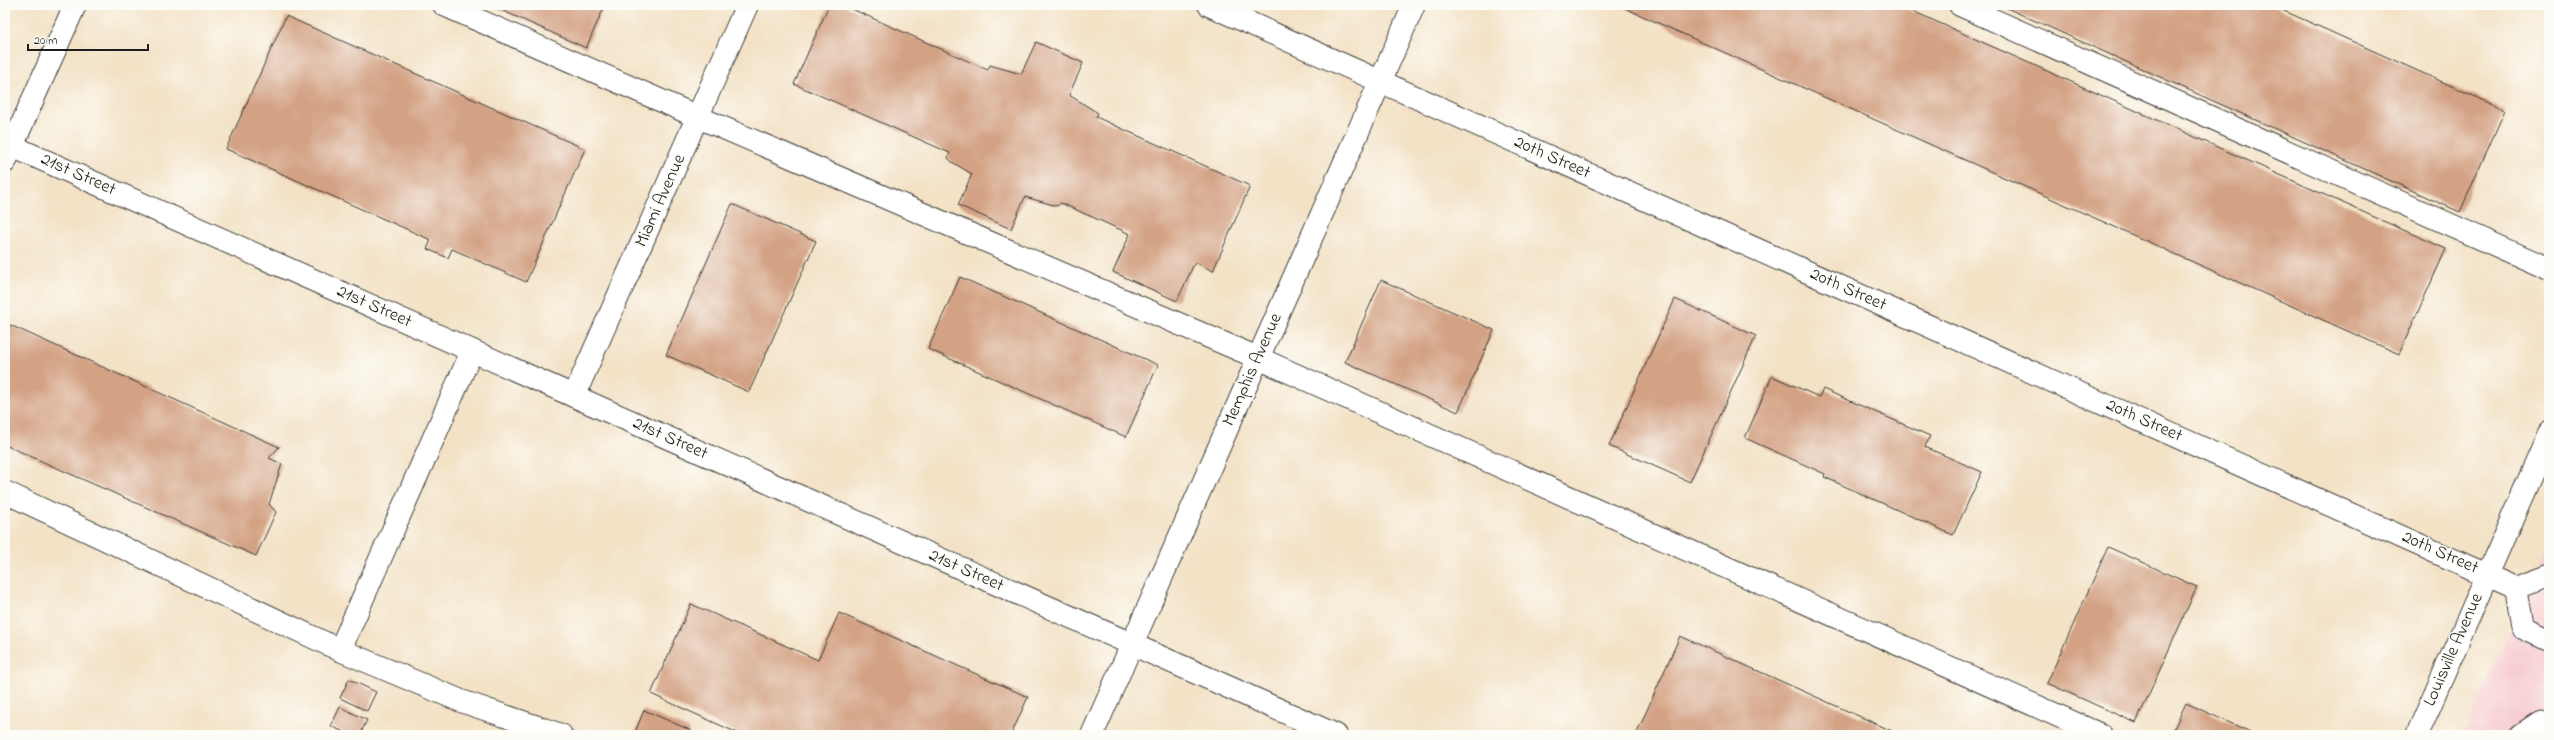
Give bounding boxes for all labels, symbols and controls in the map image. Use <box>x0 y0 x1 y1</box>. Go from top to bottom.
scale bar <box>28 26 148 52</box>
text: 20 m <box>34 32 57 50</box>
street label: 20th Street <box>1510 130 1594 186</box>
street label: 21st Street <box>36 147 120 203</box>
street label: Miami Avenue <box>629 149 693 252</box>
street label: 20th Street <box>1806 262 1890 318</box>
street label: 21st Street <box>332 279 416 335</box>
street label: Memphis Avenue <box>1216 308 1290 431</box>
street label: 20th Street <box>2102 393 2186 449</box>
street label: 21st Street <box>628 411 712 467</box>
street label: 20th Street <box>2398 525 2482 581</box>
street label: 21st Street <box>924 543 1008 599</box>
street label: Louisville Avenue <box>2417 588 2491 711</box>

